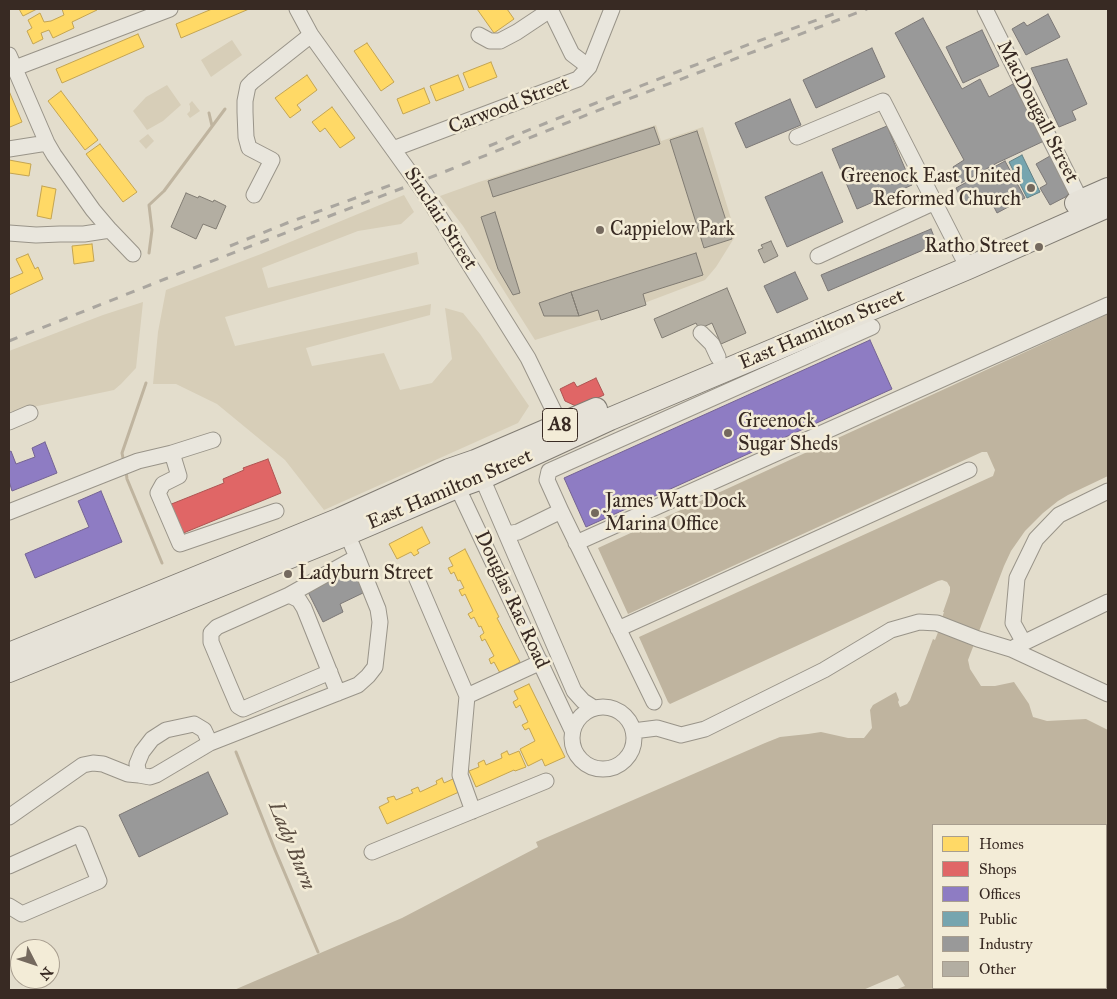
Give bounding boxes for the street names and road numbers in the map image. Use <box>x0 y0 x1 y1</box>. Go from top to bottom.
street label: MacDougall Street <box>991 37 1083 187</box>
street label: Carwood Street <box>445 72 573 140</box>
street label: Sinclair Street <box>398 163 482 275</box>
street label: East Hamilton Street <box>736 284 908 376</box>
road number: A8 <box>542 408 578 442</box>
street label: East Hamilton Street <box>364 444 536 536</box>
street label: Douglas Rae Road <box>469 527 553 673</box>

